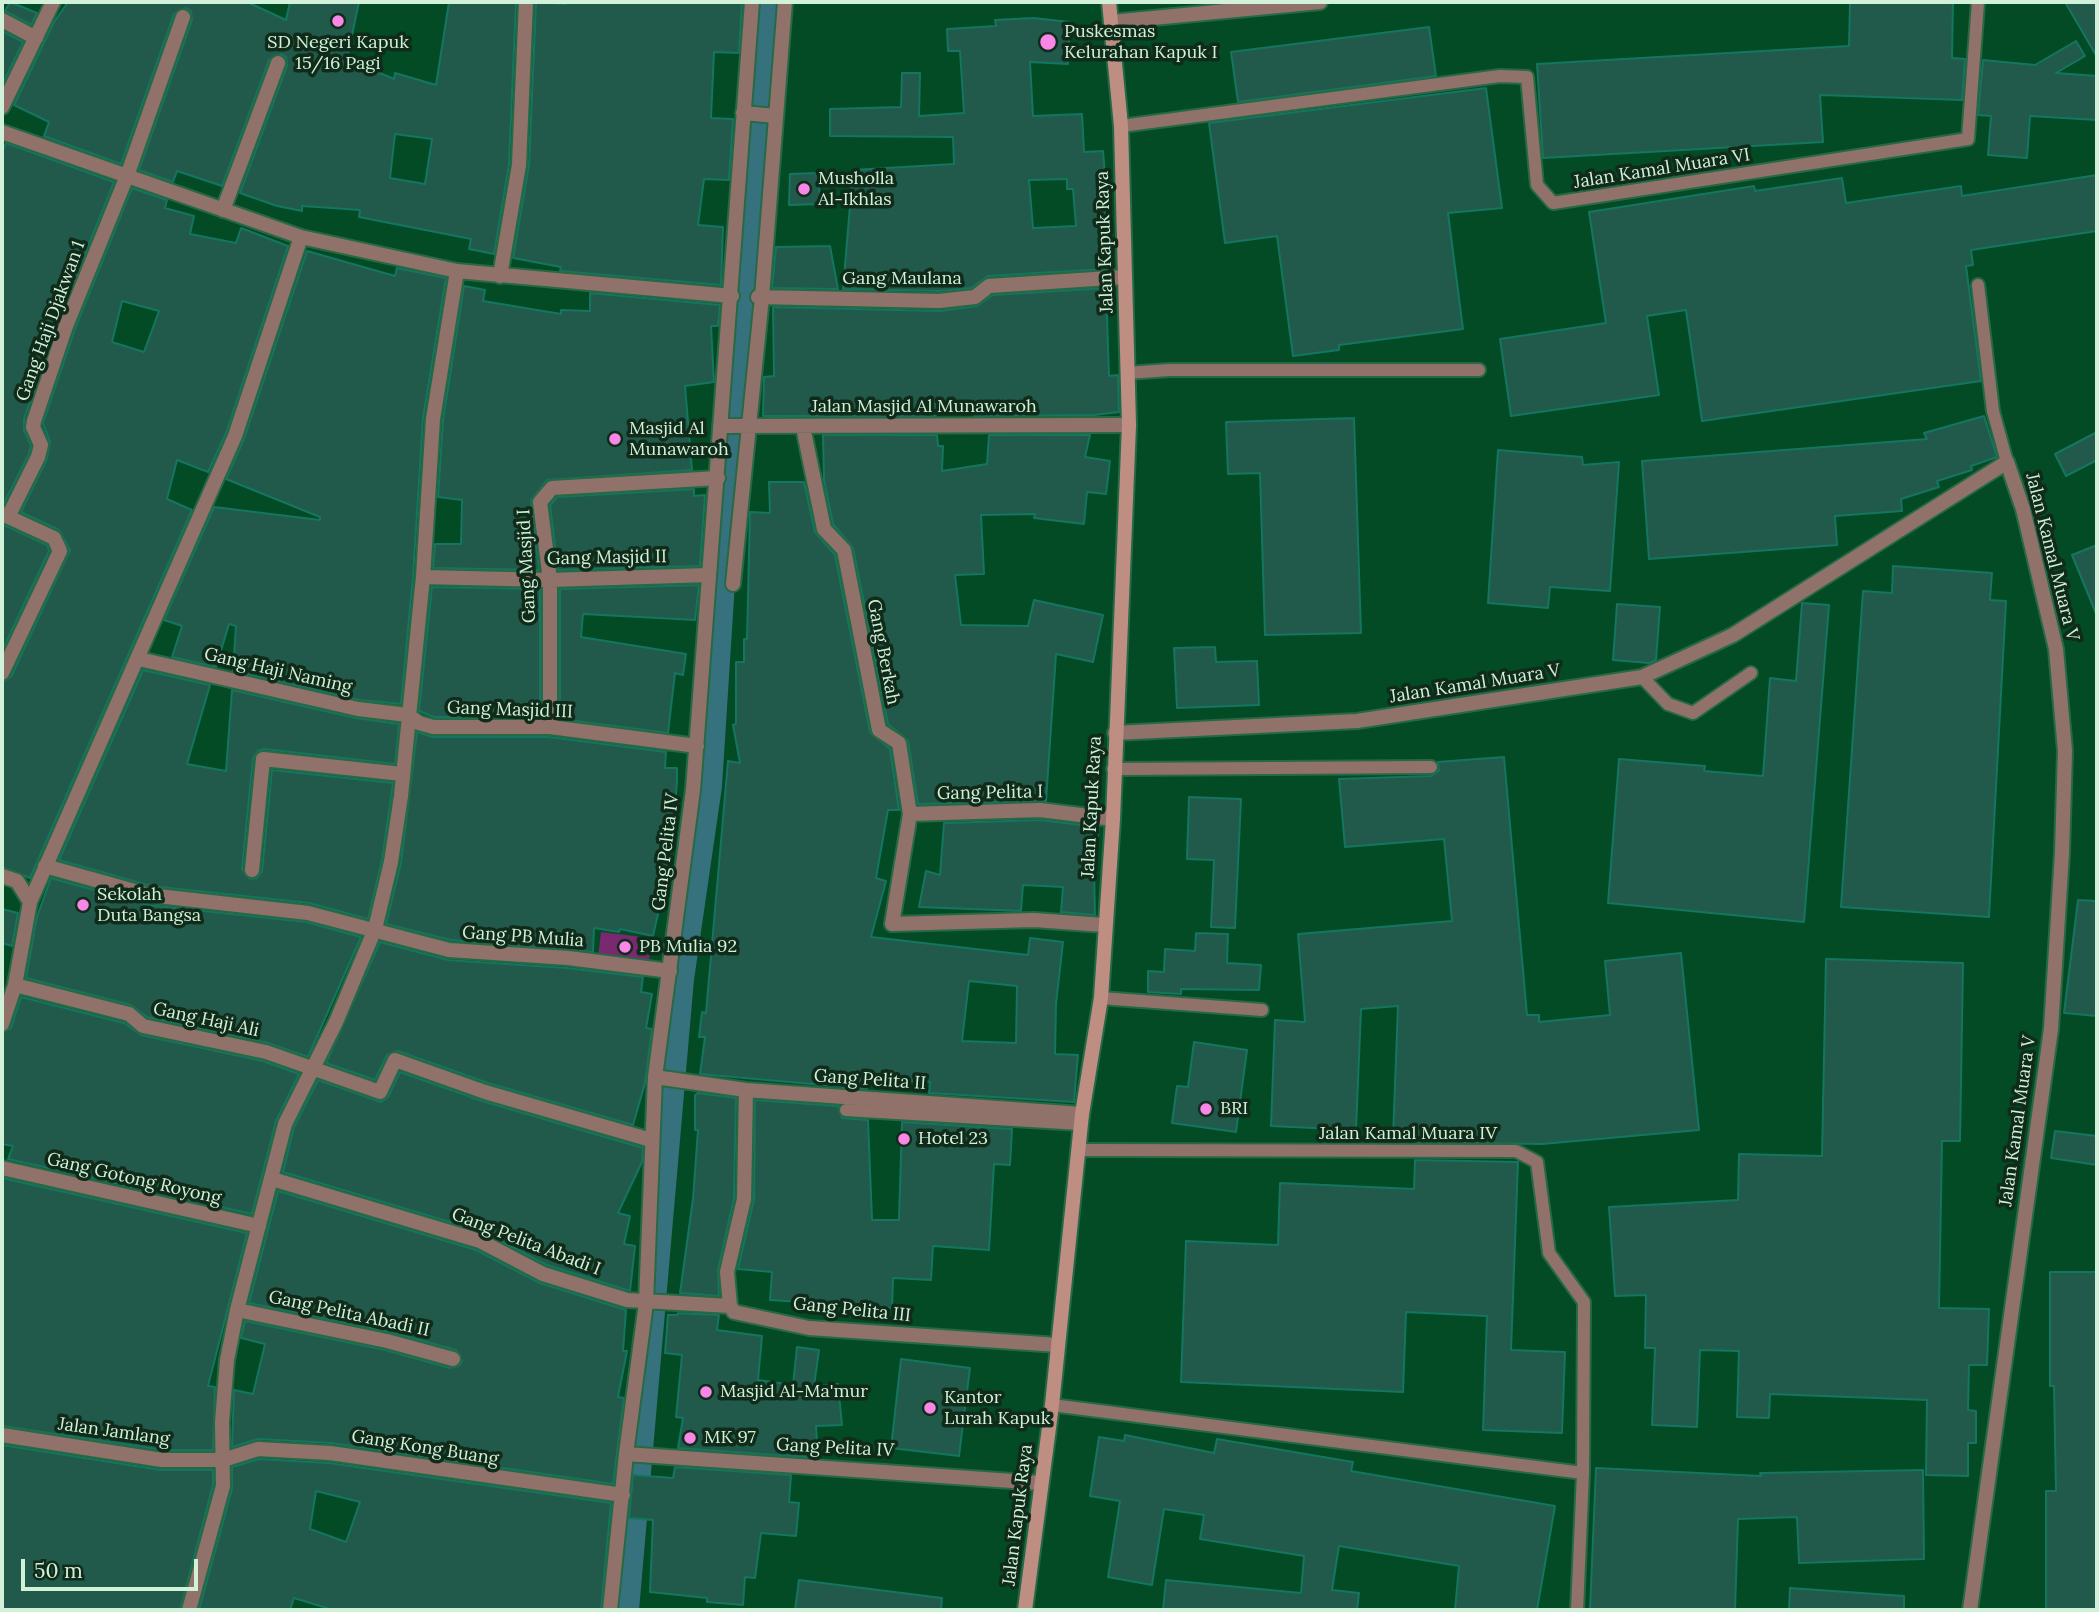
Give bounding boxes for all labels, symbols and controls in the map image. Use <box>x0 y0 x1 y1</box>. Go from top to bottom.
marker: SD Negeri Kapuk 15/16 Pagi <box>330 13 346 29</box>
place label: Puskesmas Kelurahan Kapuk I <box>1064 21 1218 64</box>
place label: SD Negeri Kapuk 15/16 Pagi <box>267 32 409 74</box>
marker: Puskesmas Kelurahan Kapuk I <box>1038 32 1058 52</box>
street label: Jalan Kamal Muara VI <box>1572 144 1752 194</box>
place label: Musholla Al-Ikhlas <box>818 168 894 210</box>
street label: Jalan Kapuk Raya <box>1092 171 1118 313</box>
marker: Musholla Al-Ikhlas <box>796 181 812 197</box>
street label: Gang Haji Djakwan 1 <box>12 238 90 404</box>
street label: Gang Maulana <box>842 268 962 290</box>
street label: Jalan Masjid Al Munawaroh <box>811 396 1037 418</box>
place label: Masjid Al Munawaroh <box>629 418 729 460</box>
marker: Masjid Al Munawaroh <box>607 431 623 447</box>
street label: Jalan Kamal Muara V <box>2021 471 2083 643</box>
street label: Gang Masjid I <box>513 508 541 624</box>
street label: Gang Masjid II <box>547 546 667 570</box>
street label: Gang Berkah <box>862 597 904 707</box>
street label: Gang Haji Naming <box>202 643 354 699</box>
street label: Jalan Kamal Muara V <box>1388 660 1562 708</box>
street label: Gang Masjid III <box>447 697 573 723</box>
street label: Jalan Kapuk Raya <box>1077 735 1107 879</box>
street label: Gang Pelita I <box>937 781 1043 805</box>
street label: Gang Pelita IV <box>648 792 684 912</box>
place label: Sekolah Duta Bangsa <box>97 884 201 926</box>
marker: Sekolah Duta Bangsa <box>75 897 91 913</box>
street label: Gang PB Mulia <box>461 922 585 952</box>
place label: PB Mulia 92 <box>639 936 737 958</box>
marker: PB Mulia 92 <box>617 939 633 955</box>
street label: Gang Haji Ali <box>151 998 261 1042</box>
street label: Jalan Kamal Muara V <box>1995 1034 2041 1208</box>
street label: Gang Pelita II <box>813 1065 927 1095</box>
place label: BRI <box>1220 1098 1248 1120</box>
marker: BRI <box>1198 1101 1214 1117</box>
street label: Jalan Kamal Muara IV <box>1319 1123 1497 1145</box>
place label: Hotel 23 <box>918 1128 988 1150</box>
marker: Hotel 23 <box>896 1131 912 1147</box>
street label: Gang Gotong Royong <box>45 1148 223 1210</box>
street label: Gang Pelita Abadi I <box>448 1204 604 1280</box>
street label: Gang Pelita Abadi II <box>267 1286 431 1342</box>
street label: Gang Pelita III <box>792 1293 912 1327</box>
place label: Masjid Al-Ma'mur <box>720 1381 868 1403</box>
marker: Masjid Al-Ma'mur <box>698 1384 714 1400</box>
place label: Kantor Lurah Kapuk <box>944 1387 1050 1430</box>
marker: Kantor Lurah Kapuk <box>922 1400 938 1416</box>
street label: Jalan Jamlang <box>57 1413 171 1451</box>
street label: Gang Kong Buang <box>350 1426 500 1470</box>
place label: MK 97 <box>704 1427 756 1449</box>
marker: MK 97 <box>682 1430 698 1446</box>
street label: Gang Pelita IV <box>775 1434 895 1462</box>
street label: Jalan Kapuk Raya <box>999 1443 1037 1587</box>
scale bar <box>24 1546 201 1590</box>
text: 50 m <box>34 1557 83 1584</box>

